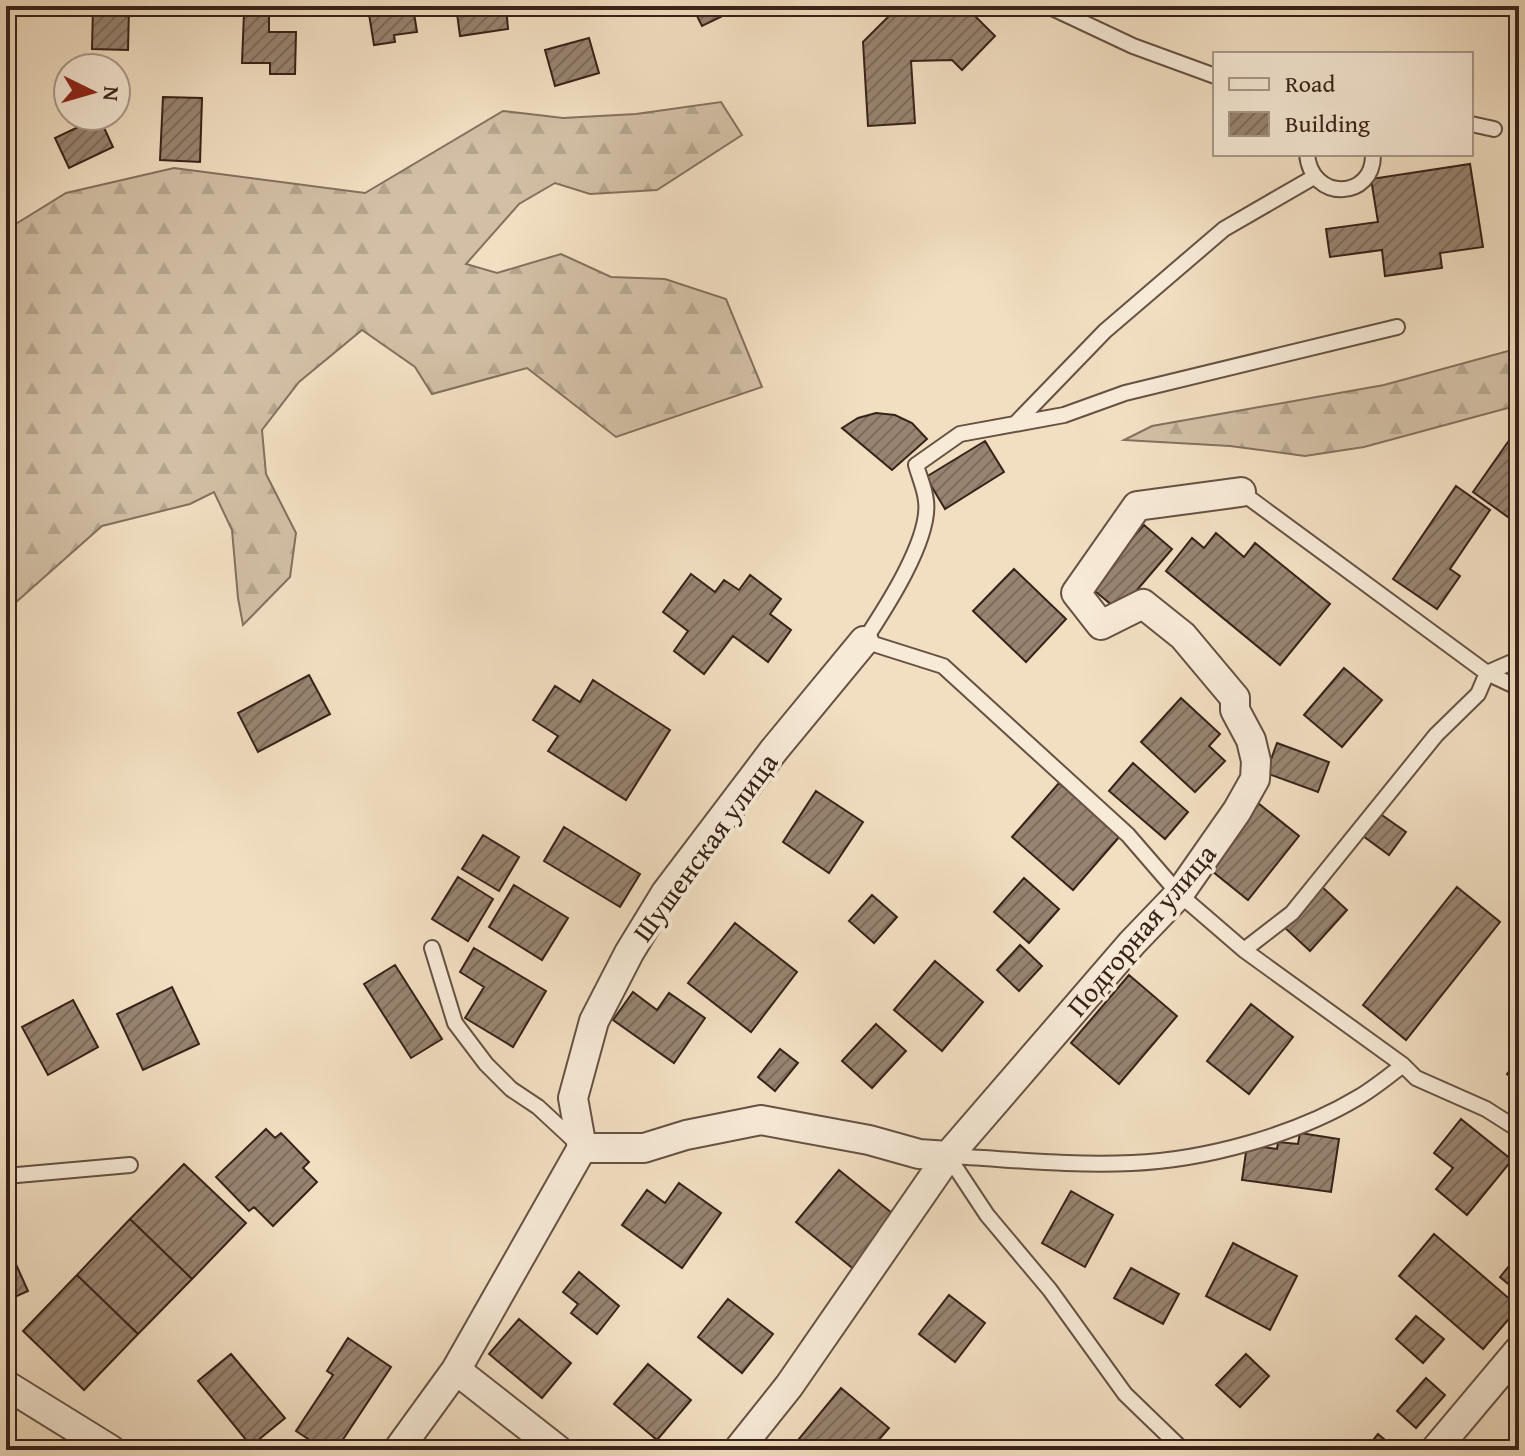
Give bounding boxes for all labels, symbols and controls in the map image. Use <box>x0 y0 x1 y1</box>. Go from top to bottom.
north arrow <box>52 52 132 132</box>
legend <box>1213 52 1473 156</box>
text: Road <box>1285 66 1335 101</box>
text: N <box>95 85 129 103</box>
text: Building <box>1285 106 1370 141</box>
street label: Шушенская улица <box>622 743 788 950</box>
street label: Подгорная улица <box>1056 834 1226 1025</box>

